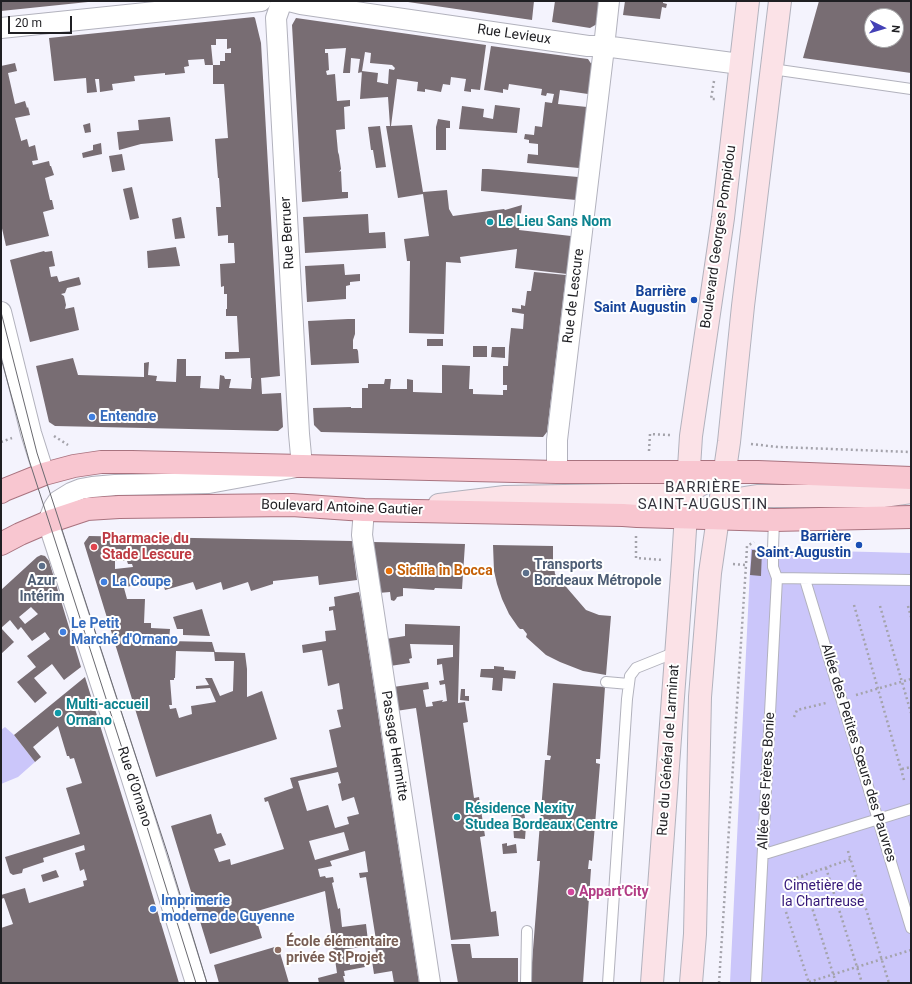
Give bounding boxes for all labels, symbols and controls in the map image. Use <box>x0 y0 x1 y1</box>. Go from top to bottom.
scale bar <box>10 8 74 34</box>
north arrow <box>864 8 904 48</box>
text: 20 m <box>15 16 42 30</box>
street label: Rue Levieux <box>476 22 552 48</box>
text: N <box>889 25 902 33</box>
street label: Boulevard Georges Pompidou <box>698 144 740 330</box>
street label: Rue Berruer <box>278 196 298 270</box>
place label: Le Lieu Sans Nom <box>498 214 611 230</box>
marker: Le Lieu Sans Nom <box>485 217 495 227</box>
street label: Rue de Lescure <box>560 248 588 344</box>
place label: Barrière Saint Augustin <box>594 284 686 316</box>
marker: Barrière Saint Augustin <box>689 295 699 305</box>
place label: Entendre <box>100 409 156 425</box>
marker: Entendre <box>87 412 97 422</box>
district label: BARRIÈRE SAINT-AUGUSTIN <box>638 479 768 514</box>
street label: Boulevard Antoine Gautier <box>261 497 423 519</box>
place label: Barrière Saint-Augustin <box>757 529 851 562</box>
place label: Pharmacie du Stade Lescure <box>102 531 192 564</box>
marker: Barrière Saint-Augustin <box>854 540 864 550</box>
marker: Pharmacie du Stade Lescure <box>89 542 99 552</box>
place label: Transports Bordeaux Métropole <box>534 557 662 590</box>
marker: Azur Intérim <box>37 561 47 571</box>
place label: Sicilia in Bocca <box>397 563 493 579</box>
marker: Sicilia in Bocca <box>384 566 394 576</box>
marker: Transports Bordeaux Métropole <box>521 568 531 578</box>
place label: Azur Intérim <box>19 573 65 606</box>
place label: La Coupe <box>112 574 171 590</box>
marker: La Coupe <box>99 577 109 587</box>
place label: Le Petit Marché d'Ornano <box>71 616 178 648</box>
marker: Le Petit Marché d'Ornano <box>58 627 68 637</box>
street label: Allée des Petites Sœurs des Pauvres <box>817 642 899 864</box>
street label: Rue du Général de Larminat <box>655 664 683 836</box>
street label: Passage Hermitte <box>377 690 411 802</box>
place label: Multi-accueil Ornano <box>66 697 149 730</box>
marker: Multi-accueil Ornano <box>53 708 63 718</box>
street label: Allée des Frères Bonie <box>755 712 779 850</box>
street label: Rue d'Ornano <box>113 745 155 829</box>
place label: Résidence Nexity Studea Bordeaux Centre <box>465 801 618 834</box>
marker: Résidence Nexity Studea Bordeaux Centre <box>452 812 462 822</box>
park label: Cimetière de la Chartreuse <box>781 878 865 910</box>
place label: Appart'City <box>579 884 649 900</box>
marker: Appart'City <box>566 887 576 897</box>
place label: Imprimerie moderne de Guyenne <box>161 893 295 926</box>
marker: Imprimerie moderne de Guyenne <box>148 904 158 914</box>
place label: École élémentaire privée St Projet <box>286 934 399 966</box>
marker: École élémentaire privée St Projet <box>273 945 283 955</box>

